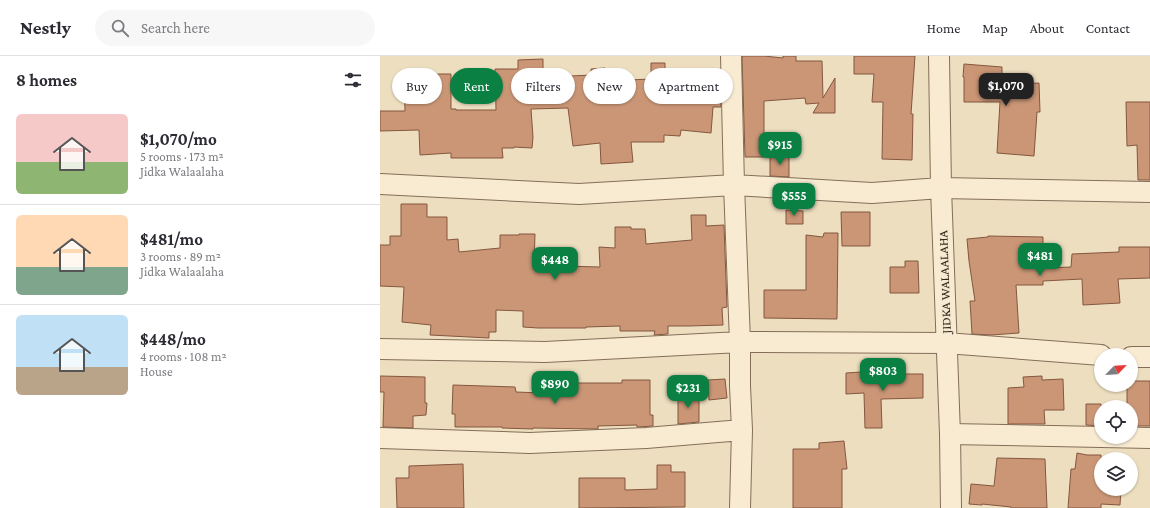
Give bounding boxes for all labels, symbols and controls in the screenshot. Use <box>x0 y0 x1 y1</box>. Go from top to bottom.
search box <box>95 10 375 46</box>
text: Nestly <box>20 17 71 38</box>
icon: search <box>109 17 131 39</box>
text: Search here <box>141 20 210 36</box>
text: Home <box>927 20 960 36</box>
text: Map <box>982 20 1008 36</box>
text: About <box>1030 20 1064 36</box>
text: Contact <box>1086 20 1130 36</box>
chip: Buy <box>392 68 442 104</box>
chip: Rent <box>450 68 503 104</box>
chip: Filters <box>511 68 575 104</box>
chip: New <box>583 68 636 104</box>
chip: Apartment <box>644 68 733 104</box>
icon: filters <box>342 69 364 91</box>
text: 8 homes <box>16 71 77 90</box>
pin: $1,070 <box>973 73 1039 107</box>
text: $1,070 <box>988 78 1024 93</box>
icon: home <box>48 130 96 178</box>
text: $1,070/mo <box>140 130 217 149</box>
pin: $915 <box>756 132 804 166</box>
text: $915 <box>768 137 792 152</box>
text: 5 rooms · 173 m² <box>140 149 224 164</box>
text: Jidka Walaalaha <box>140 164 224 179</box>
pin: $555 <box>770 183 818 217</box>
text: $555 <box>781 188 807 203</box>
street label: JIDKA WALAALAHA <box>935 229 954 335</box>
text: $481/mo <box>140 230 203 249</box>
icon: home <box>48 231 96 279</box>
pin: $481 <box>1016 243 1064 277</box>
pin: $448 <box>531 247 579 281</box>
text: $481 <box>1027 248 1053 263</box>
text: 3 rooms · 89 m² <box>140 249 221 264</box>
text: $448 <box>541 252 569 267</box>
text: Jidka Walaalaha <box>140 264 224 279</box>
text: $448/mo <box>140 330 206 349</box>
icon: home <box>48 331 96 379</box>
north arrow <box>1094 348 1138 392</box>
map controls <box>1094 348 1138 496</box>
text: 4 rooms · 108 m² <box>140 349 227 364</box>
pin: $803 <box>859 358 907 392</box>
text: $803 <box>869 363 897 378</box>
text: House <box>140 364 173 379</box>
pin: $890 <box>531 371 579 405</box>
pin: $231 <box>664 375 712 409</box>
text: $890 <box>541 376 569 391</box>
text: $231 <box>676 380 700 395</box>
button: locate <box>1094 400 1138 444</box>
button: layers <box>1094 452 1138 496</box>

